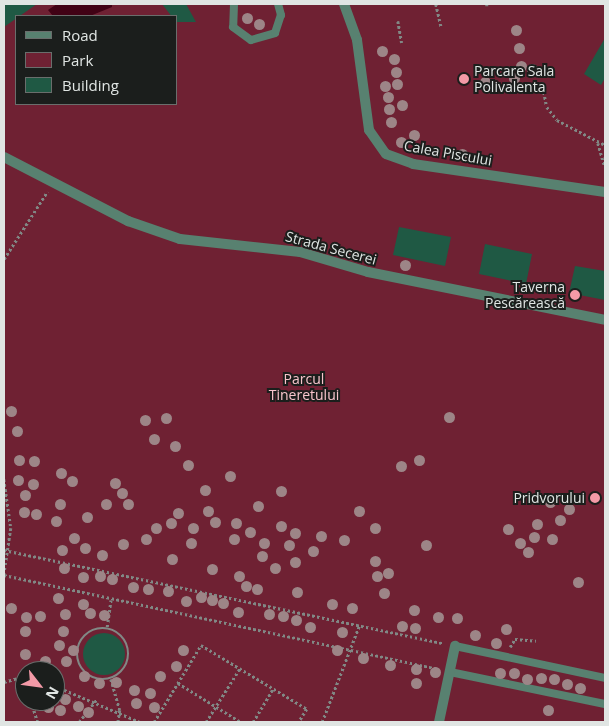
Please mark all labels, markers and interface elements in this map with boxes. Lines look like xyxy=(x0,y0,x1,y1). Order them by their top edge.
legend xyxy=(15,15,178,105)
text: Road xyxy=(62,25,98,45)
text: Park xyxy=(62,50,93,70)
place label: Parcare Sala Polivalenta xyxy=(474,63,554,95)
marker: Parcare Sala Polivalenta xyxy=(458,73,470,85)
text: Building xyxy=(62,75,119,95)
street label: Calea Piscului xyxy=(403,137,493,169)
street label: Strada Secerei xyxy=(284,228,378,268)
place label: Taverna Pescărească xyxy=(485,279,565,312)
marker: Taverna Pescărească xyxy=(569,289,581,301)
park label: Parcul Tineretului xyxy=(269,371,339,404)
place label: Pridvorului xyxy=(513,490,585,506)
marker: Pridvorului xyxy=(589,492,601,504)
north arrow xyxy=(15,661,65,711)
text: N xyxy=(41,684,64,703)

